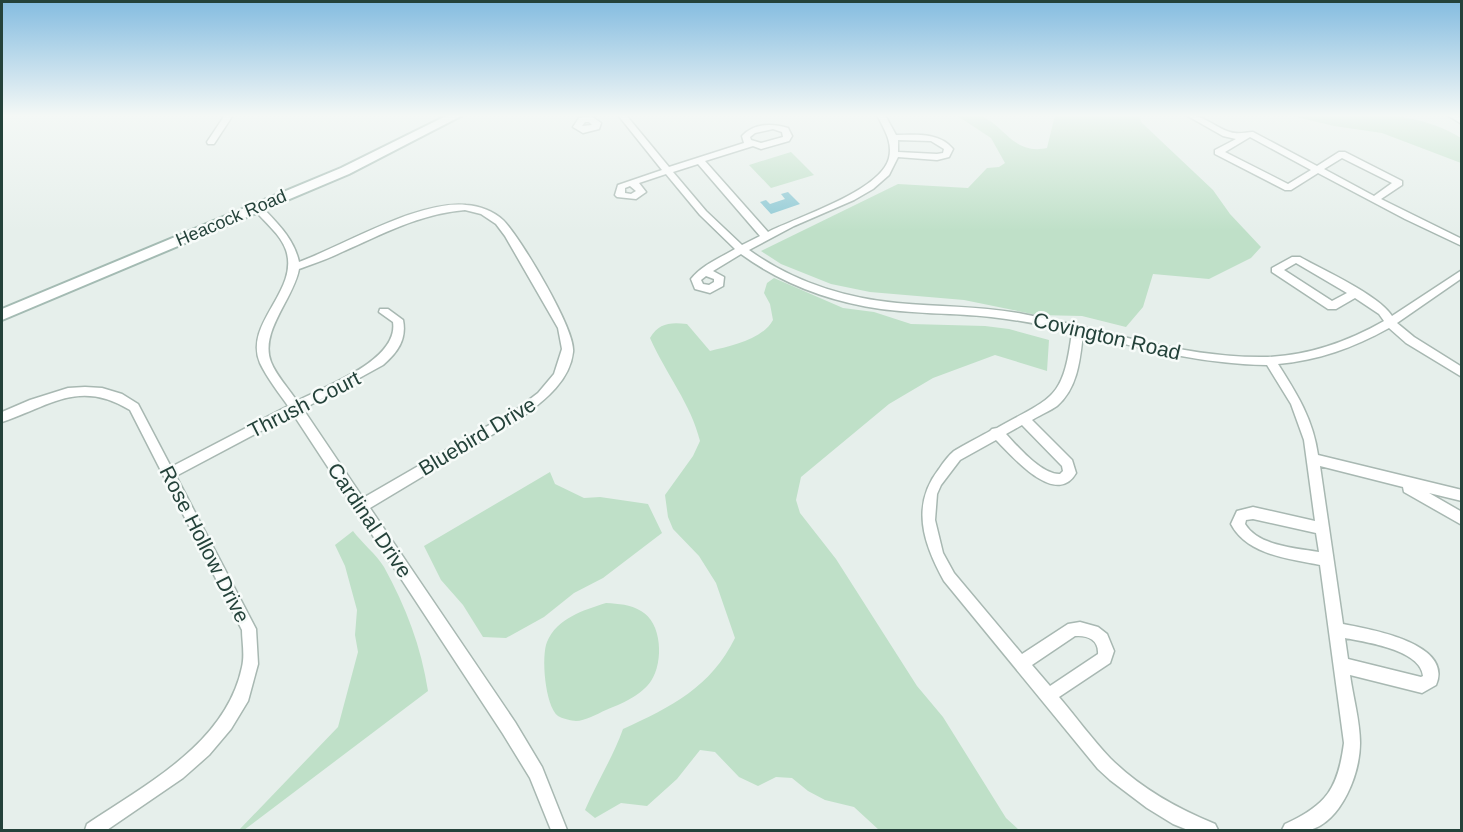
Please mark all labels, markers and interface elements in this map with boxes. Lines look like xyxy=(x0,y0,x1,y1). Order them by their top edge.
street label: Heacock Road xyxy=(173,186,289,250)
street label: Covington Road xyxy=(1031,308,1183,364)
street label: Thrush Court xyxy=(244,366,364,442)
street label: Bluebird Drive xyxy=(415,392,539,480)
street label: Cardinal Drive xyxy=(323,458,417,582)
street label: Rose Hollow Drive xyxy=(156,462,254,626)

